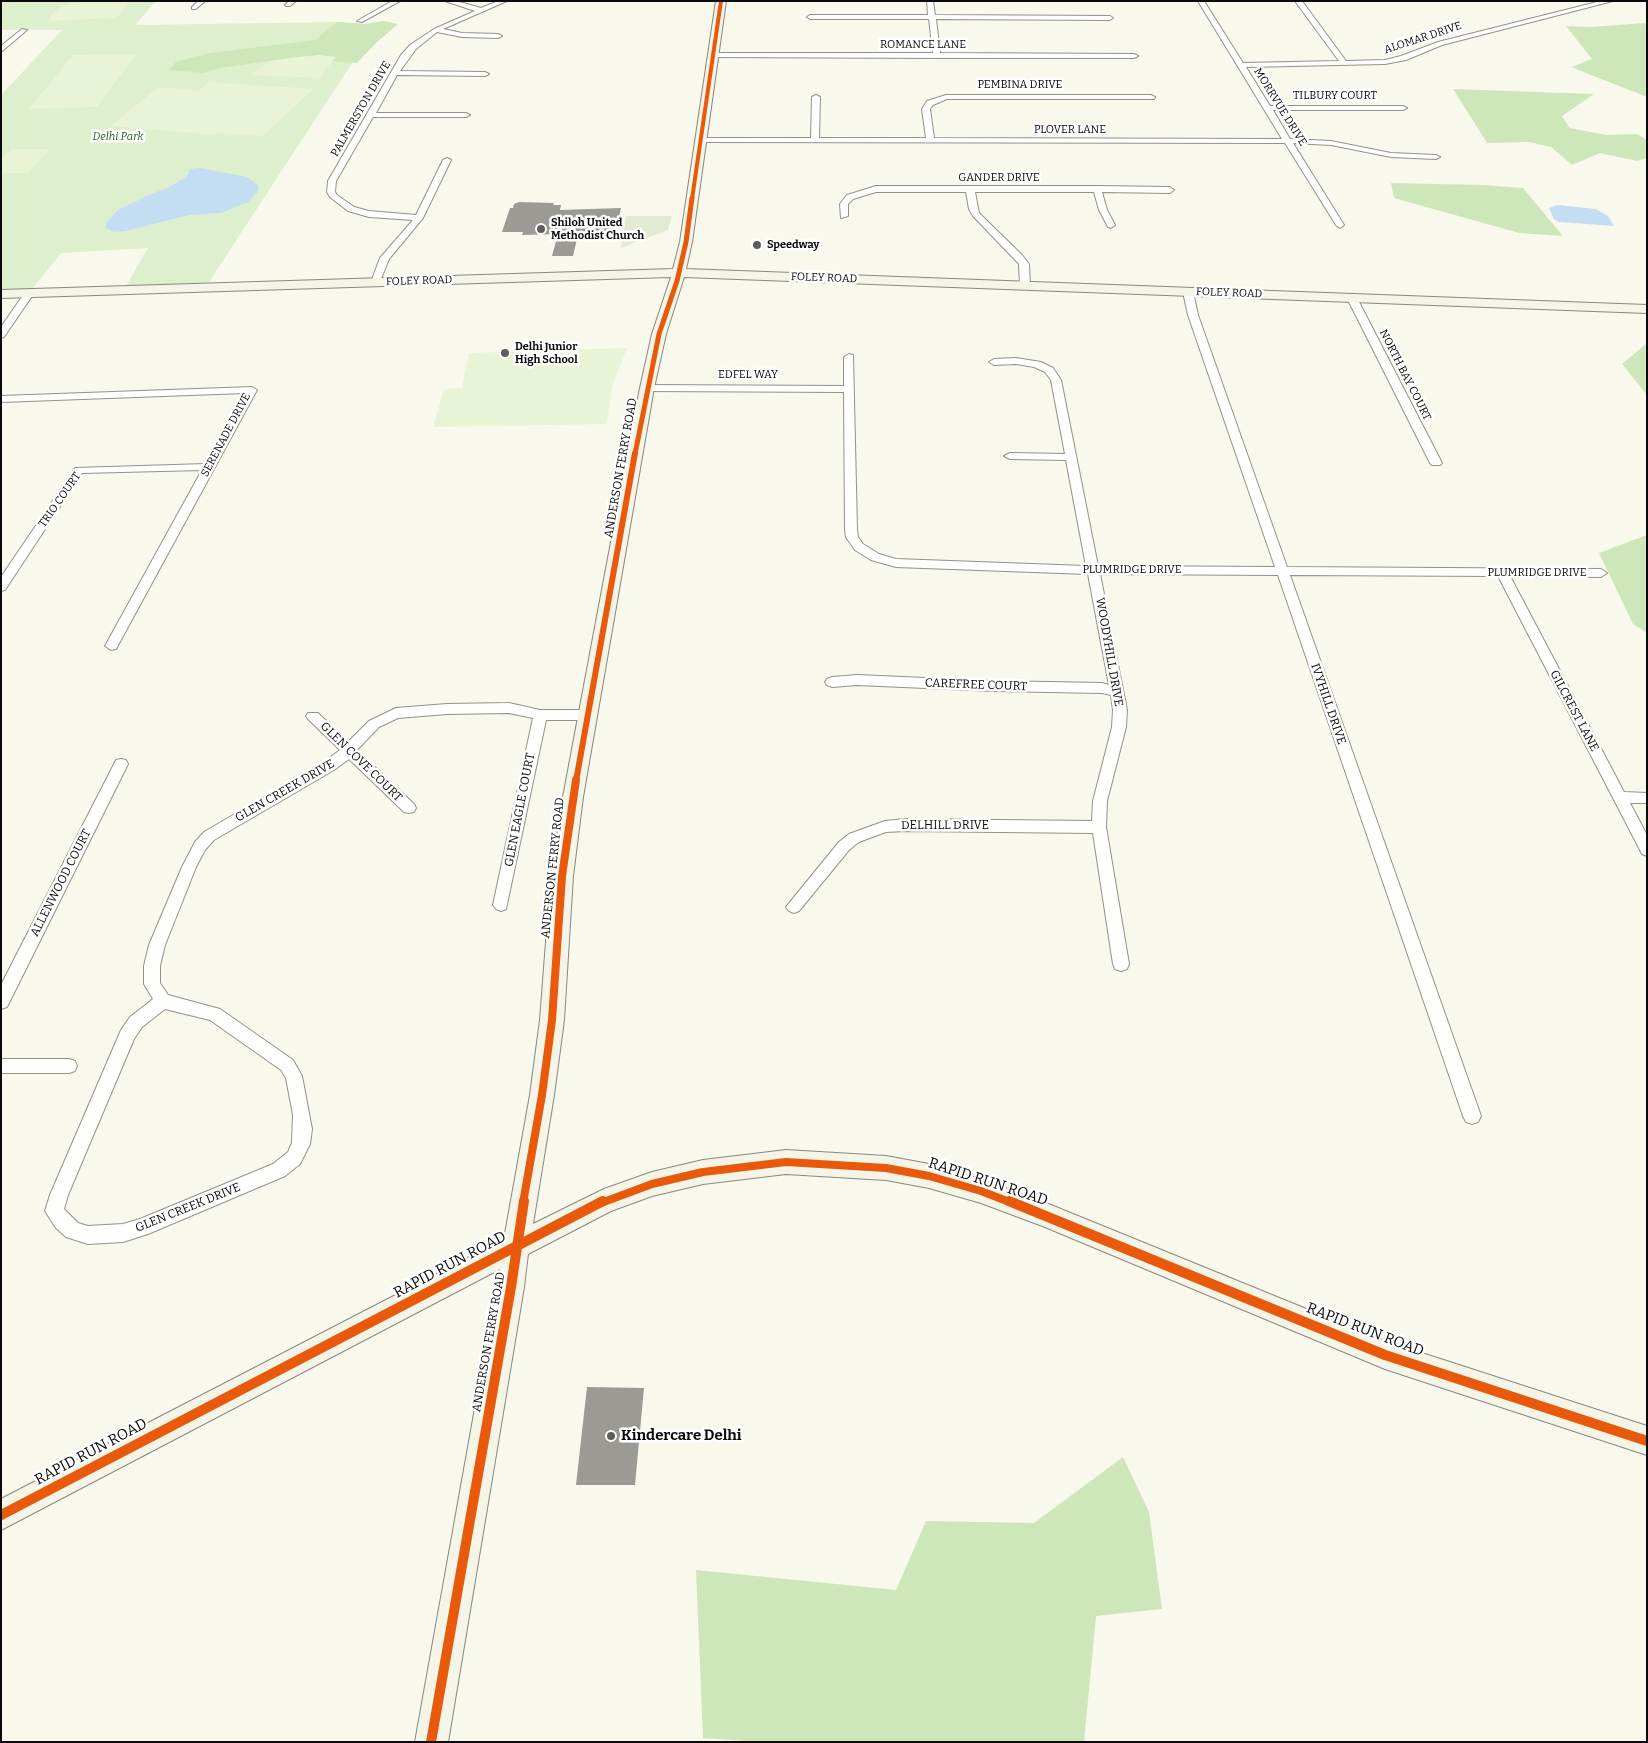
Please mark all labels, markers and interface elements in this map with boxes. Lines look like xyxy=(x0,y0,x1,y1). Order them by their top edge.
street label: ALOMAR DRIVE xyxy=(1383,19,1463,57)
street label: ROMANCE LANE xyxy=(880,38,966,52)
street label: PALMERSTON DRIVE xyxy=(328,59,394,159)
street label: MORRVUE DRIVE xyxy=(1251,66,1309,148)
street label: PEMBINA DRIVE xyxy=(978,78,1062,92)
street label: TILBURY COURT xyxy=(1293,89,1377,103)
street label: PLOVER LANE xyxy=(1034,123,1106,137)
park label: Delhi Park xyxy=(92,130,144,144)
street label: GANDER DRIVE xyxy=(958,171,1040,185)
place label: Shiloh United Methodist Church xyxy=(551,216,644,242)
marker: Shiloh United Methodist Church xyxy=(535,223,547,235)
place label: Speedway xyxy=(767,238,819,252)
marker: Speedway xyxy=(751,239,763,251)
street label: FOLEY ROAD xyxy=(791,270,857,286)
street label: FOLEY ROAD xyxy=(386,273,452,289)
street label: FOLEY ROAD xyxy=(1196,285,1262,301)
street label: NORTH BAY COURT xyxy=(1376,327,1434,423)
place label: Delhi Junior High School xyxy=(515,340,578,366)
marker: Delhi Junior High School xyxy=(499,347,511,359)
street label: EDFEL WAY xyxy=(718,368,778,382)
street label: SERENADE DRIVE xyxy=(198,391,254,479)
street label: ANDERSON FERRY ROAD xyxy=(602,397,640,539)
street label: TRIO COURT xyxy=(36,470,84,530)
street label: PLUMRIDGE DRIVE xyxy=(1083,563,1181,577)
street label: PLUMRIDGE DRIVE xyxy=(1488,566,1586,580)
street label: WOODYHILL DRIVE xyxy=(1092,596,1126,708)
street label: IVYHILL DRIVE xyxy=(1307,661,1349,747)
street label: GILCREST LANE xyxy=(1546,668,1602,754)
street label: CAREFREE COURT xyxy=(925,676,1027,694)
street label: GLEN COVE COURT xyxy=(317,719,405,805)
street label: GLEN EAGLE COURT xyxy=(502,752,538,868)
street label: GLEN CREEK DRIVE xyxy=(233,757,337,825)
street label: ANDERSON FERRY ROAD xyxy=(538,797,568,939)
street label: DELHILL DRIVE xyxy=(901,819,989,833)
street label: ALLENWOOD COURT xyxy=(28,827,94,939)
street label: RAPID RUN ROAD xyxy=(926,1154,1050,1210)
street label: GLEN CREEK DRIVE xyxy=(133,1180,243,1236)
street label: RAPID RUN ROAD xyxy=(391,1228,509,1302)
street label: ANDERSON FERRY ROAD xyxy=(470,1271,508,1413)
street label: RAPID RUN ROAD xyxy=(1304,1299,1426,1361)
street label: RAPID RUN ROAD xyxy=(32,1415,150,1489)
place label: Kindercare Delhi xyxy=(621,1427,742,1445)
marker: Kindercare Delhi xyxy=(605,1430,617,1442)

